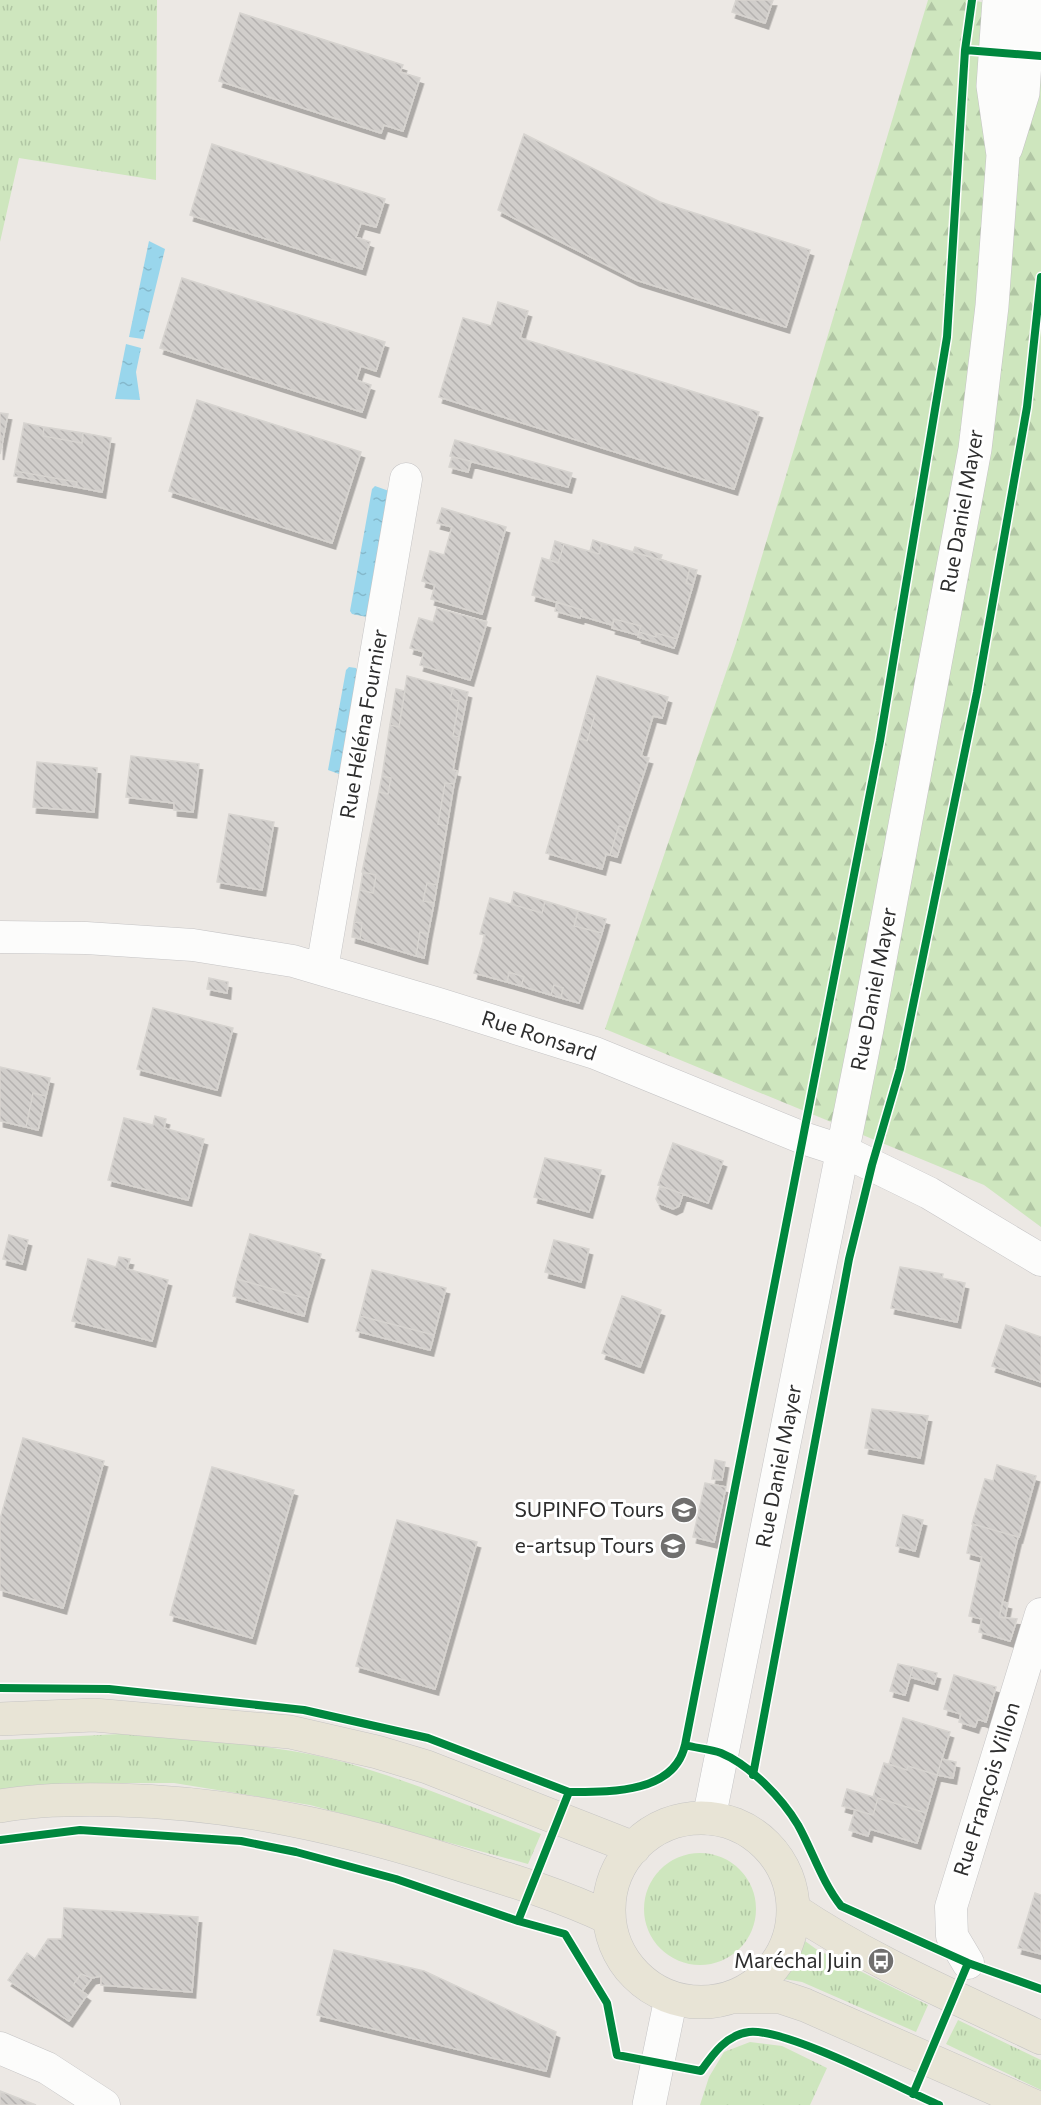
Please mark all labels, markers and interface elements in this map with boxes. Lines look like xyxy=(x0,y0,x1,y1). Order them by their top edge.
street label: Rue Daniel Mayer xyxy=(934,427,987,595)
street label: Rue Héléna Fournier xyxy=(334,627,392,821)
street label: Rue Daniel Mayer xyxy=(844,905,901,1072)
street label: Rue Ronsard xyxy=(479,1004,600,1065)
street label: Rue Daniel Mayer xyxy=(749,1382,806,1549)
school or university icon: SUPINFO Tours xyxy=(669,1495,699,1525)
place label: SUPINFO Tours xyxy=(515,1496,664,1521)
school or university icon: e-artsup Tours xyxy=(658,1531,688,1561)
place label: e-artsup Tours xyxy=(515,1532,654,1557)
street label: Rue François Villon xyxy=(947,1699,1024,1879)
bus stop icon: Maréchal Juin xyxy=(866,1946,896,1976)
place label: Maréchal Juin xyxy=(734,1947,862,1972)

